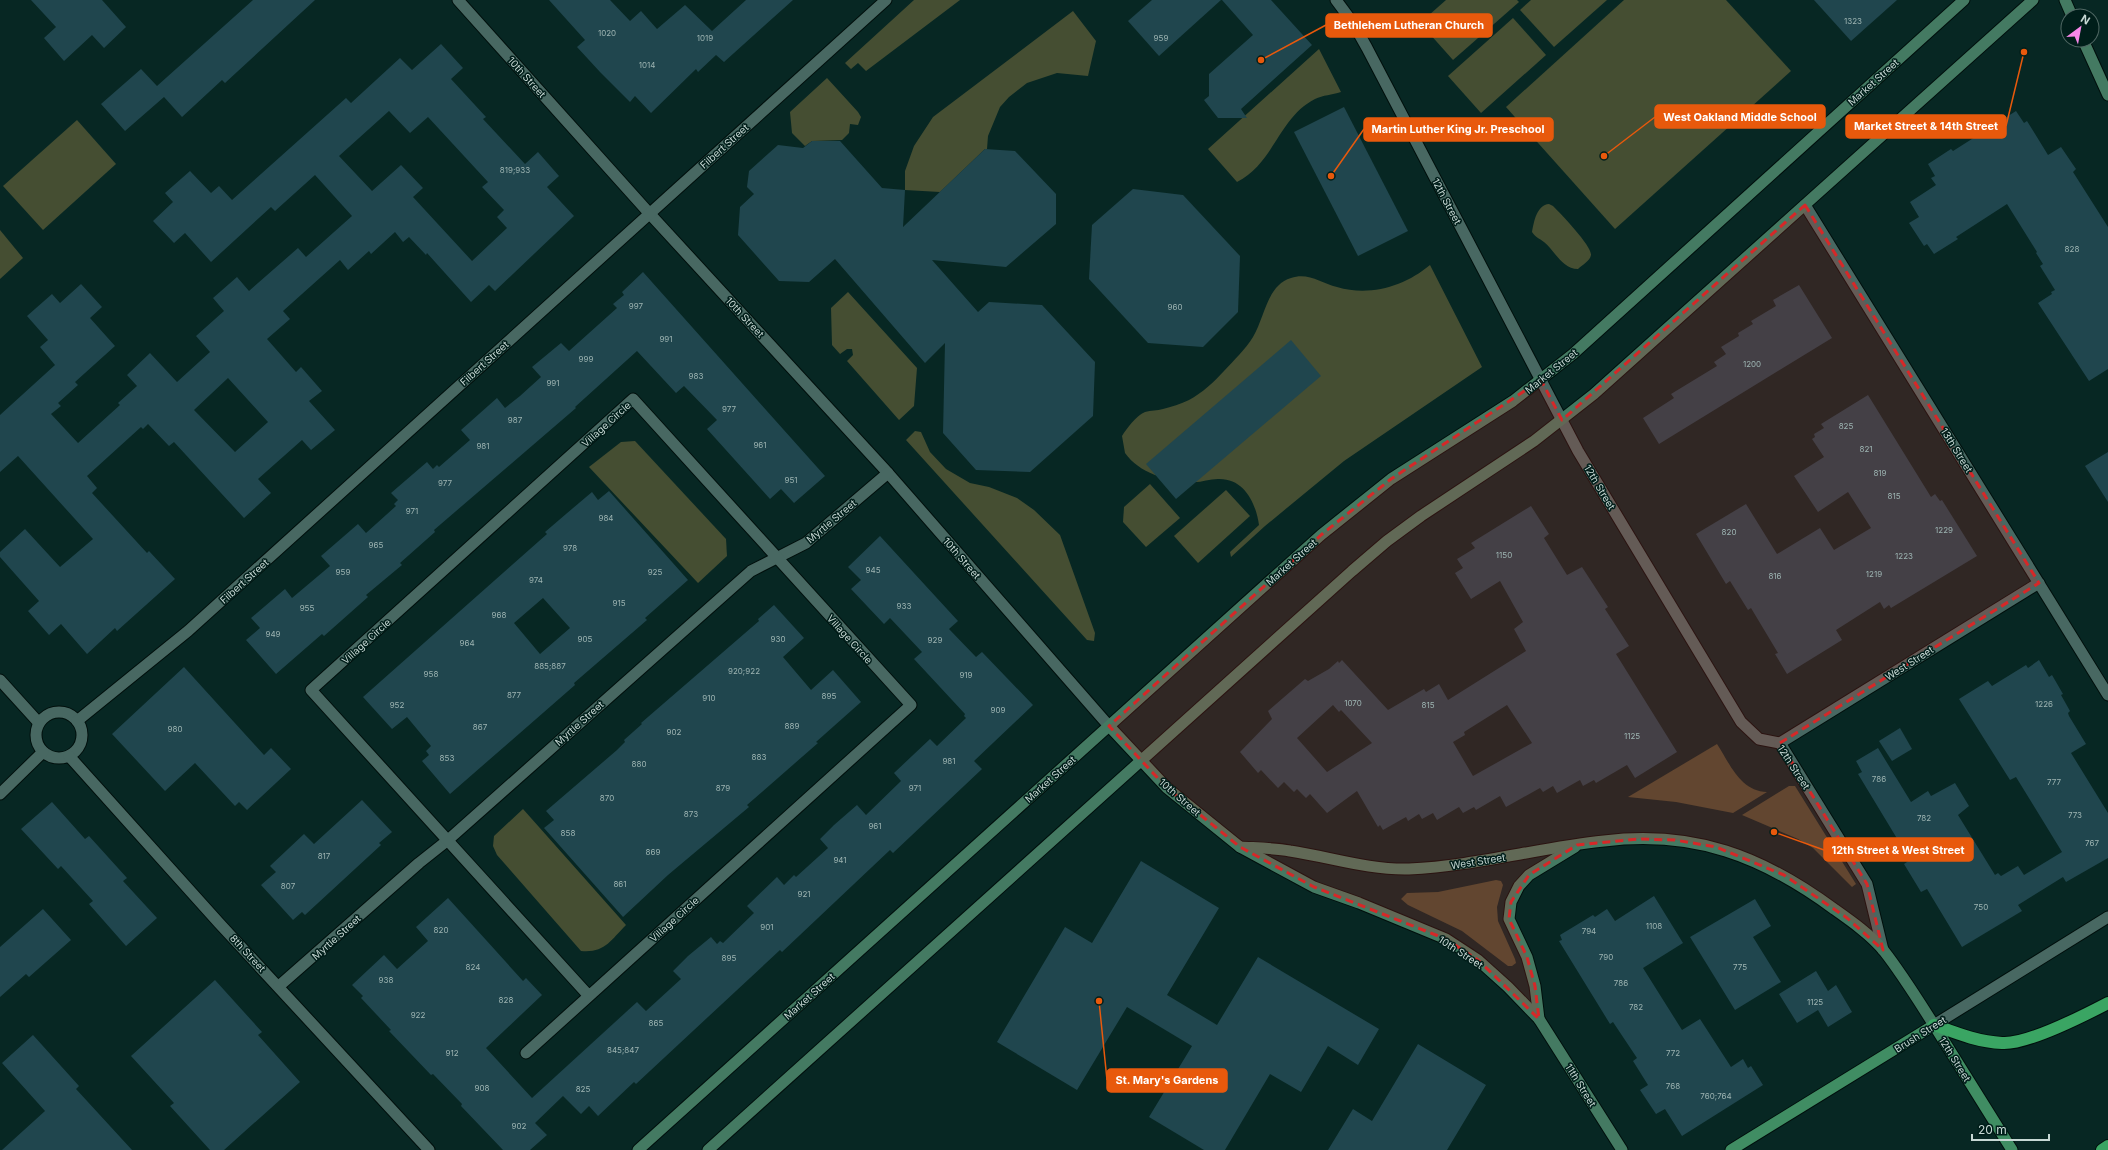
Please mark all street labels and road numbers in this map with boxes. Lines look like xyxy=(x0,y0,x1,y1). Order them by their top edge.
street label: 10th Street xyxy=(506,54,549,100)
street label: Market Street xyxy=(1845,56,1901,108)
street label: Filbert Street xyxy=(697,121,751,171)
street label: 12th Street xyxy=(1430,176,1464,227)
street label: 10th Street xyxy=(723,294,767,340)
street label: Filbert Street xyxy=(457,338,511,388)
street label: Market Street xyxy=(1522,346,1580,396)
street label: Village Circle xyxy=(579,399,633,449)
street label: 13th Street xyxy=(1939,425,1976,475)
street label: 12th Street xyxy=(1582,462,1618,512)
street label: Myrtle Street xyxy=(804,496,859,545)
street label: 10th Street xyxy=(941,535,984,582)
street label: Market Street xyxy=(1263,536,1319,588)
street label: Filbert Street xyxy=(217,556,271,606)
street label: Village Circle xyxy=(825,612,875,666)
street label: Village Circle xyxy=(339,616,393,666)
street label: West Street xyxy=(1883,643,1936,683)
street label: Myrtle Street xyxy=(552,698,606,748)
street label: 12th Street xyxy=(1775,743,1813,792)
street label: Market Street xyxy=(1022,753,1078,805)
street label: 10th Street xyxy=(1157,776,1204,819)
street label: West Street xyxy=(1450,851,1507,871)
street label: Village Circle xyxy=(647,894,701,944)
street label: Myrtle Street xyxy=(309,912,363,962)
street label: 8th Street xyxy=(228,932,269,975)
street label: 10th Street xyxy=(1436,933,1486,971)
street label: Market Street xyxy=(781,970,837,1022)
street label: Brush Street xyxy=(1892,1013,1949,1055)
street label: 12th Street xyxy=(1937,1034,1974,1084)
street label: 11th Street xyxy=(1563,1061,1599,1109)

